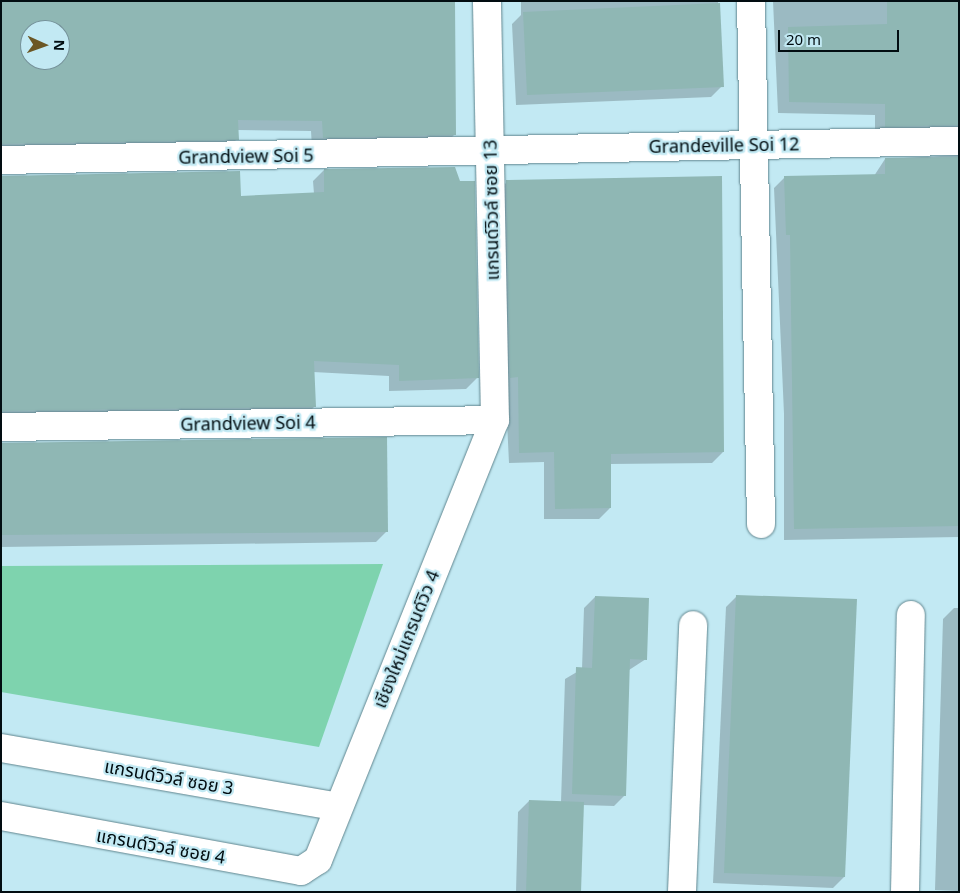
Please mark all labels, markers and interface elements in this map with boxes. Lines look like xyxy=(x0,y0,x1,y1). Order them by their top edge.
north arrow xyxy=(20,20,70,70)
scale bar xyxy=(780,20,901,52)
text: 20 m xyxy=(786,29,821,49)
text: N xyxy=(50,39,69,52)
street label: Grandeville Soi 12 xyxy=(648,133,800,157)
street label: แกรนด์วิวล์ ซอย 13 xyxy=(479,139,503,281)
street label: Grandview Soi 5 xyxy=(178,144,314,168)
street label: Grandview Soi 4 xyxy=(180,411,316,435)
street label: เชียงใหม่แกรนด์วิว 4 xyxy=(368,567,444,711)
street label: แกรนด์วิวล์ ซอย 3 xyxy=(103,755,235,799)
street label: แกรนด์วิวล์ ซอย 4 xyxy=(95,824,227,868)

